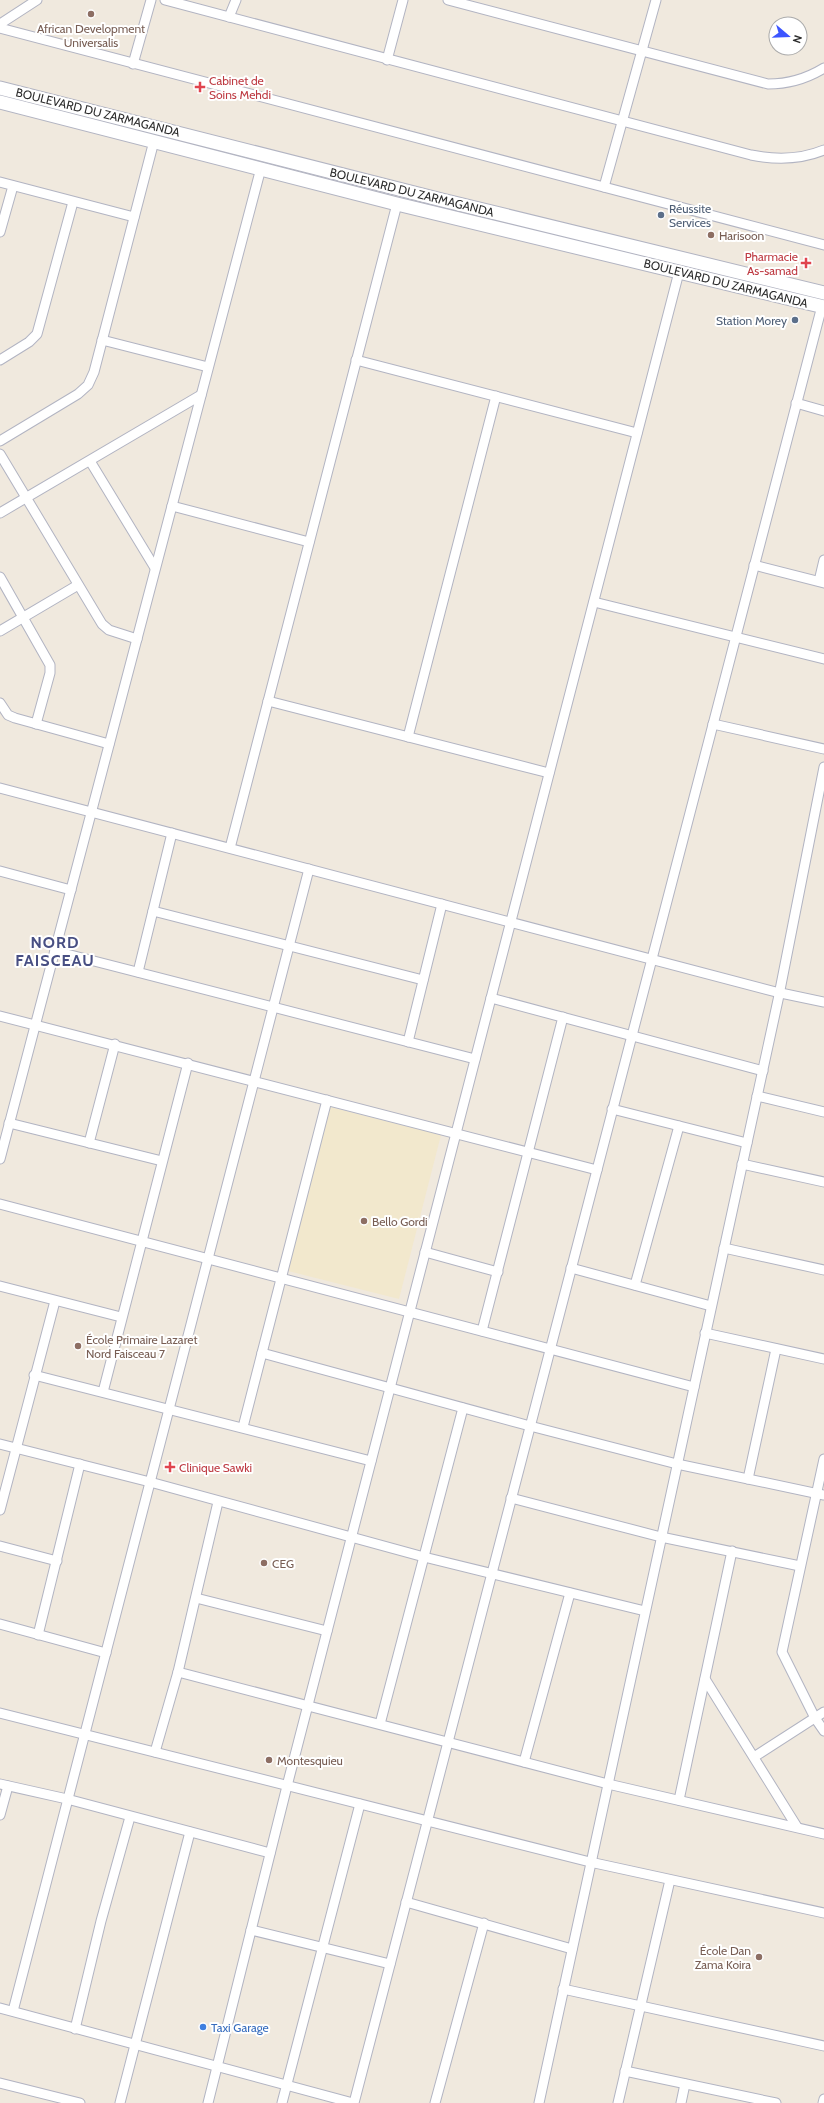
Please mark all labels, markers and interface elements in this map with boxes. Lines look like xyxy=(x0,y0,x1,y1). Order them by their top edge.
marker: African Development Universalis xyxy=(86,9,96,19)
north arrow xyxy=(768,16,808,56)
place label: African Development Universalis xyxy=(37,21,145,50)
text: N xyxy=(790,33,805,45)
place label: Cabinet de Soins Mehdi xyxy=(209,73,271,102)
marker: Cabinet de Soins Mehdi xyxy=(194,81,206,93)
street label: BOULEVARD DU ZARMAGANDA xyxy=(14,84,182,140)
street label: BOULEVARD DU ZARMAGANDA xyxy=(328,164,496,220)
place label: Réussite Services xyxy=(669,201,711,230)
marker: Réussite Services xyxy=(656,210,666,220)
place label: Harisoon xyxy=(719,228,765,243)
marker: Harisoon xyxy=(706,230,716,240)
place label: Pharmacie As-samad xyxy=(745,249,798,278)
street label: BOULEVARD DU ZARMAGANDA xyxy=(642,255,810,311)
marker: Pharmacie As-samad xyxy=(801,258,811,268)
place label: Station Morey xyxy=(716,313,787,328)
marker: Station Morey xyxy=(790,315,800,325)
district label: NORD FAISCEAU xyxy=(15,933,95,970)
place label: Bello Gordi xyxy=(372,1214,428,1229)
marker: Bello Gordi xyxy=(359,1216,369,1226)
place label: École Primaire Lazaret Nord Faisceau 7 xyxy=(86,1332,197,1361)
marker: École Primaire Lazaret Nord Faisceau 7 xyxy=(73,1341,83,1351)
place label: Clinique Sawki xyxy=(179,1460,252,1475)
marker: Clinique Sawki xyxy=(164,1461,176,1473)
place label: CEG xyxy=(272,1556,294,1571)
marker: CEG xyxy=(259,1558,269,1568)
place label: Montesquieu xyxy=(277,1753,343,1768)
marker: Montesquieu xyxy=(264,1755,274,1765)
place label: École Dan Zama Koira xyxy=(695,1943,751,1972)
marker: École Dan Zama Koira xyxy=(754,1952,764,1962)
place label: Taxi Garage xyxy=(211,2020,269,2035)
marker: Taxi Garage xyxy=(198,2022,208,2032)

